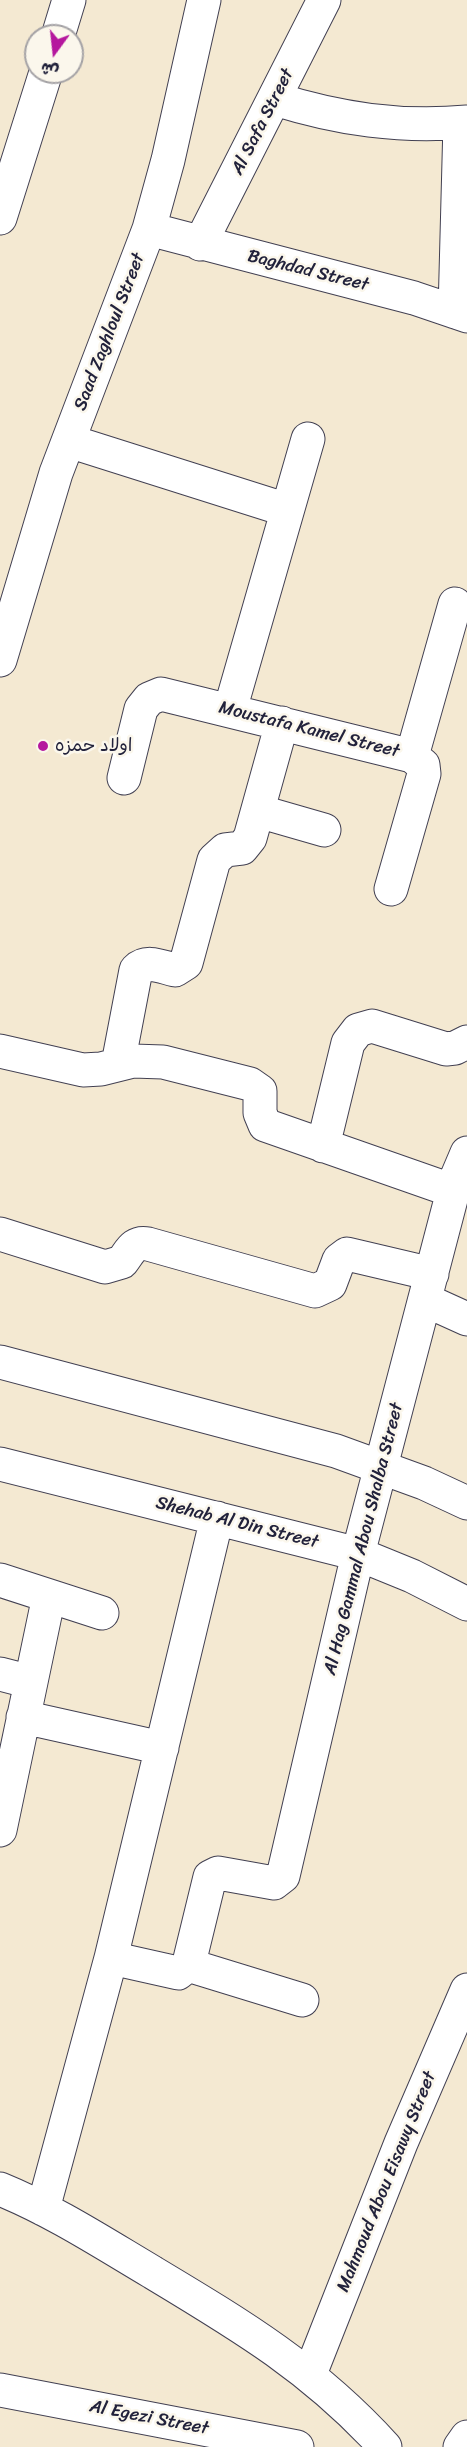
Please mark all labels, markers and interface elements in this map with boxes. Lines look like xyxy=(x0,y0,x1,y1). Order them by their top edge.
north arrow xyxy=(24,24,84,84)
text: ش xyxy=(37,54,62,86)
street label: Al Safa Street xyxy=(227,65,299,179)
street label: Baghdad Street xyxy=(245,246,371,296)
street label: Saad Zaghloul Street xyxy=(70,250,150,414)
street label: Moustafa Kamel Street xyxy=(216,697,402,763)
place label: اولاد حمزه xyxy=(55,735,132,757)
marker: اولاد حمزه xyxy=(36,739,50,753)
street label: Al Hag Gammal Abou Shalba Street xyxy=(320,1401,408,1677)
street label: Shehab Al Din Street xyxy=(153,1492,321,1554)
street label: Mahmoud Abou Eisawy Street xyxy=(333,2069,441,2295)
street label: Al Egezi Street xyxy=(88,2396,210,2440)

